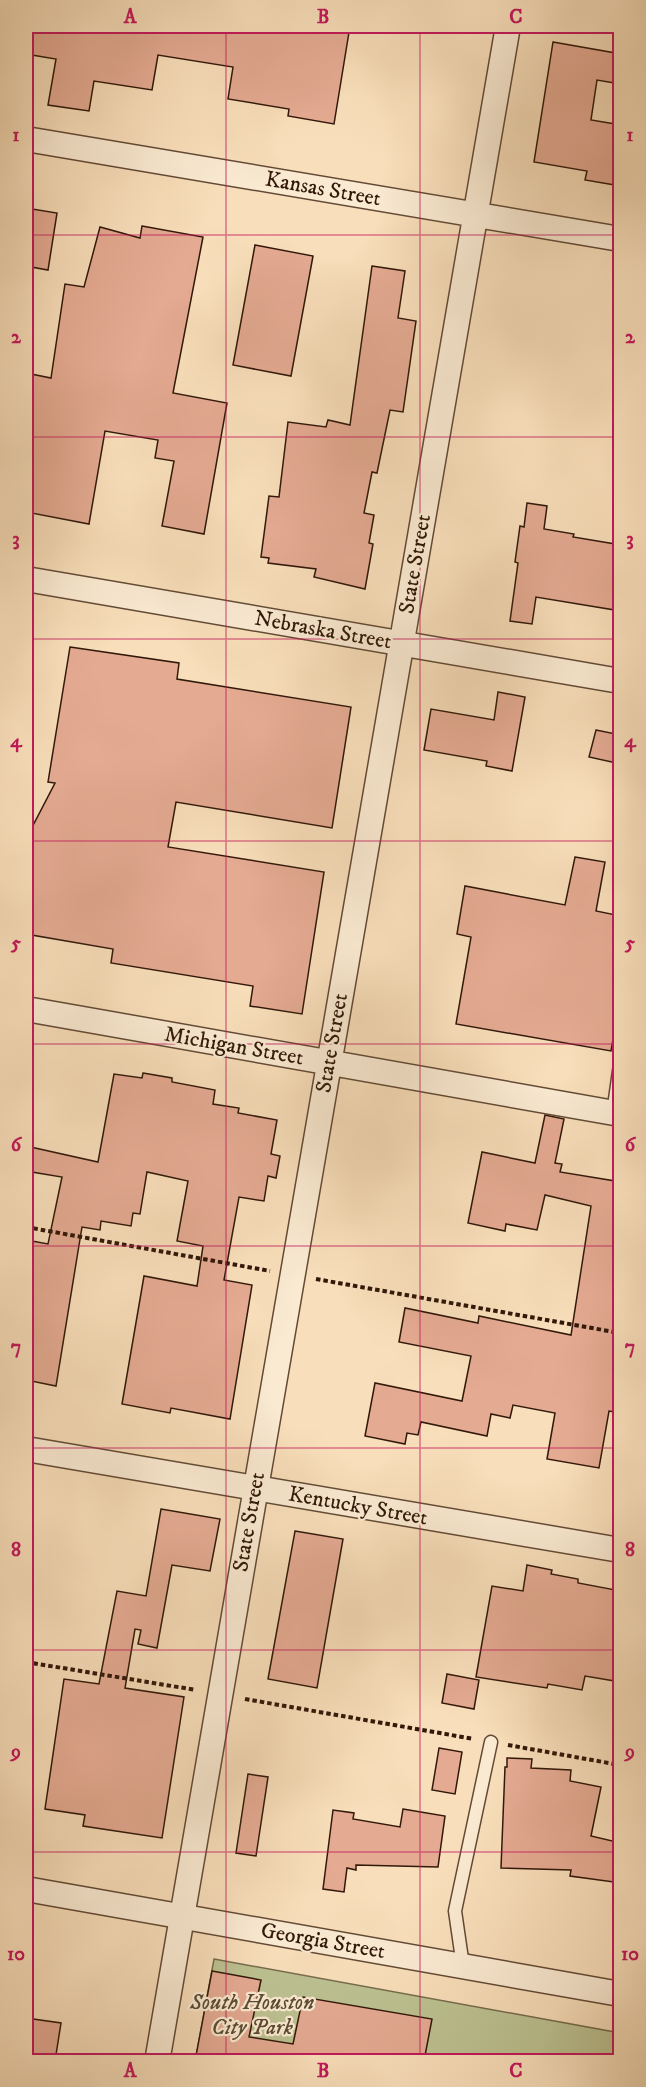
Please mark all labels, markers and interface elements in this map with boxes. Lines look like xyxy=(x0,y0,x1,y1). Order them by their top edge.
text: A xyxy=(123,5,138,30)
text: B xyxy=(317,5,329,30)
text: C xyxy=(509,5,523,30)
text: 1 xyxy=(12,123,20,148)
text: 1 xyxy=(626,123,634,148)
street label: Kansas Street xyxy=(263,166,383,212)
text: 2 xyxy=(11,325,22,350)
text: 2 xyxy=(625,325,636,350)
street label: State Street xyxy=(393,512,437,616)
text: 3 xyxy=(12,527,20,552)
text: 3 xyxy=(626,527,634,552)
street label: Nebraska Street xyxy=(252,605,394,655)
text: 4 xyxy=(10,729,23,754)
text: 4 xyxy=(624,729,637,754)
text: 5 xyxy=(10,931,21,956)
text: 5 xyxy=(624,931,635,956)
street label: State Street xyxy=(310,991,354,1095)
street label: Michigan Street xyxy=(162,1020,306,1072)
text: 6 xyxy=(11,1133,23,1158)
text: 6 xyxy=(625,1133,637,1158)
text: 7 xyxy=(11,1335,21,1360)
text: 7 xyxy=(625,1335,635,1360)
street label: State Street xyxy=(227,1470,271,1574)
street label: Kentucky Street xyxy=(286,1480,430,1532)
text: 8 xyxy=(11,1538,21,1563)
text: 8 xyxy=(625,1538,635,1563)
text: 9 xyxy=(9,1740,21,1765)
text: 9 xyxy=(623,1740,635,1765)
street label: Georgia Street xyxy=(259,1917,387,1965)
text: 10 xyxy=(7,1942,25,1967)
text: 10 xyxy=(621,1942,639,1967)
park label: South Houston City Park xyxy=(189,1989,314,2041)
text: A xyxy=(123,2059,138,2084)
text: B xyxy=(317,2059,329,2084)
text: C xyxy=(509,2059,523,2084)

